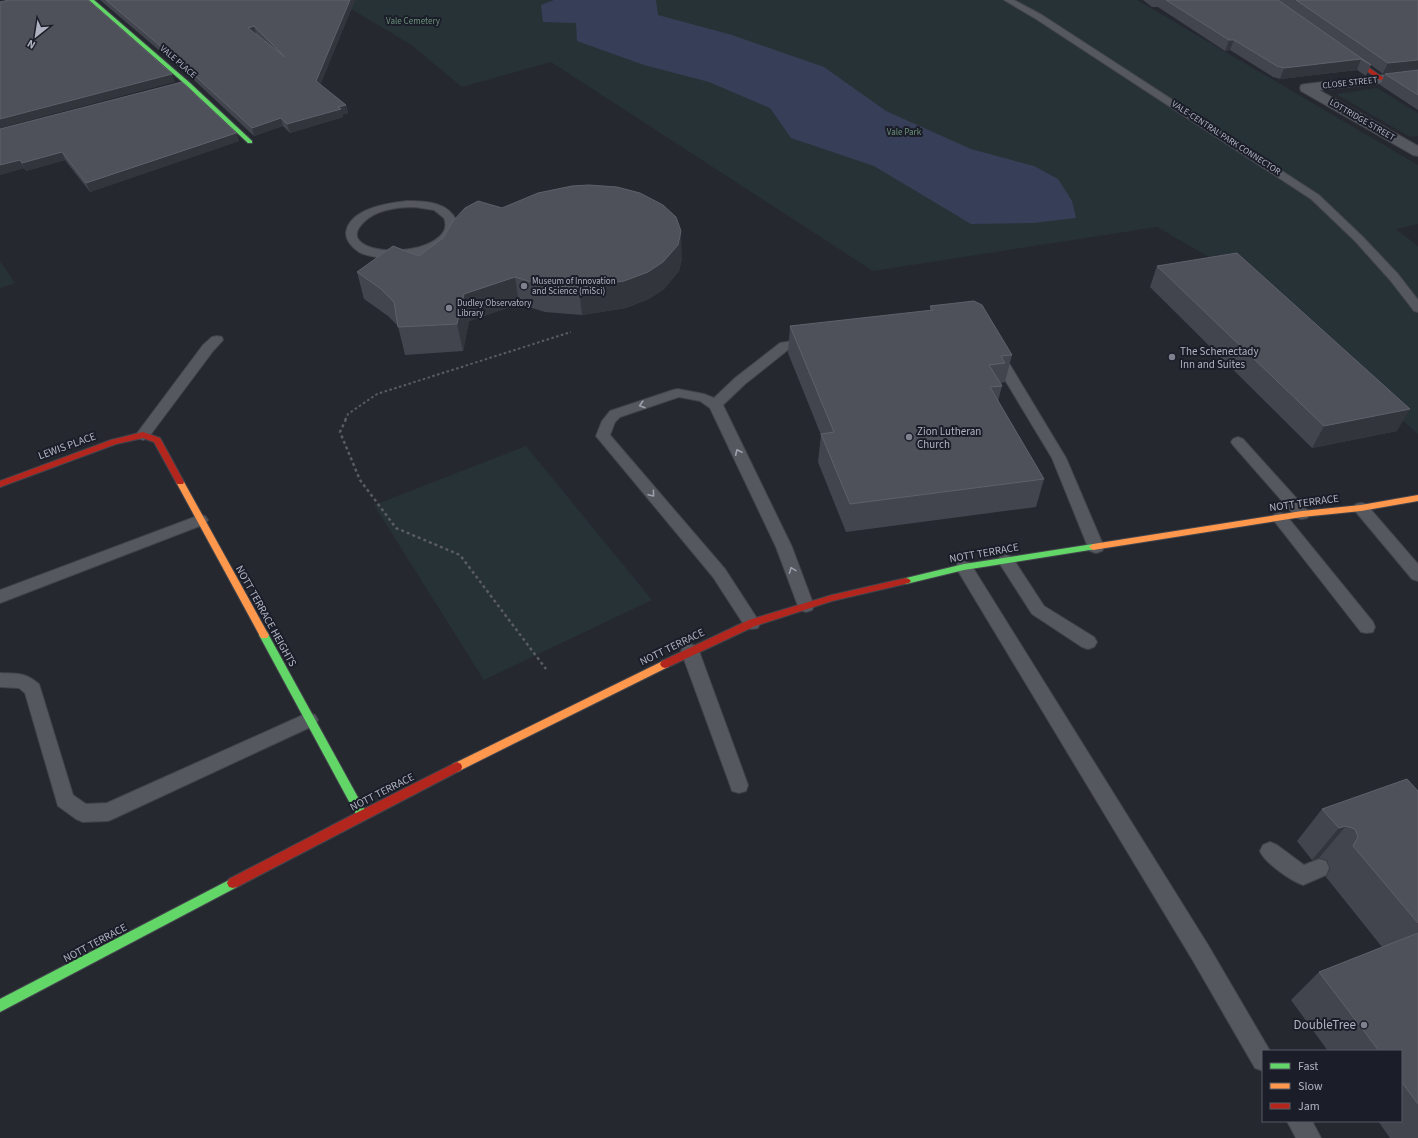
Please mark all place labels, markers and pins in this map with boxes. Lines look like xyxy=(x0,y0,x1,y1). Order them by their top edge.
place label: Museum of Innovation and Science (miSci) xyxy=(532,275,616,298)
marker: Museum of Innovation and Science (miSci) xyxy=(519,281,529,291)
place label: Dudley Observatory Library xyxy=(457,297,532,320)
marker: Dudley Observatory Library xyxy=(444,303,454,313)
place label: The Schenectady Inn and Suites xyxy=(1180,344,1259,372)
marker: The Schenectady Inn and Suites xyxy=(1167,352,1177,362)
place label: Zion Lutheran Church xyxy=(917,424,981,452)
marker: Zion Lutheran Church xyxy=(904,432,914,442)
place label: DoubleTree xyxy=(1294,1016,1356,1034)
marker: DoubleTree xyxy=(1359,1020,1369,1030)

